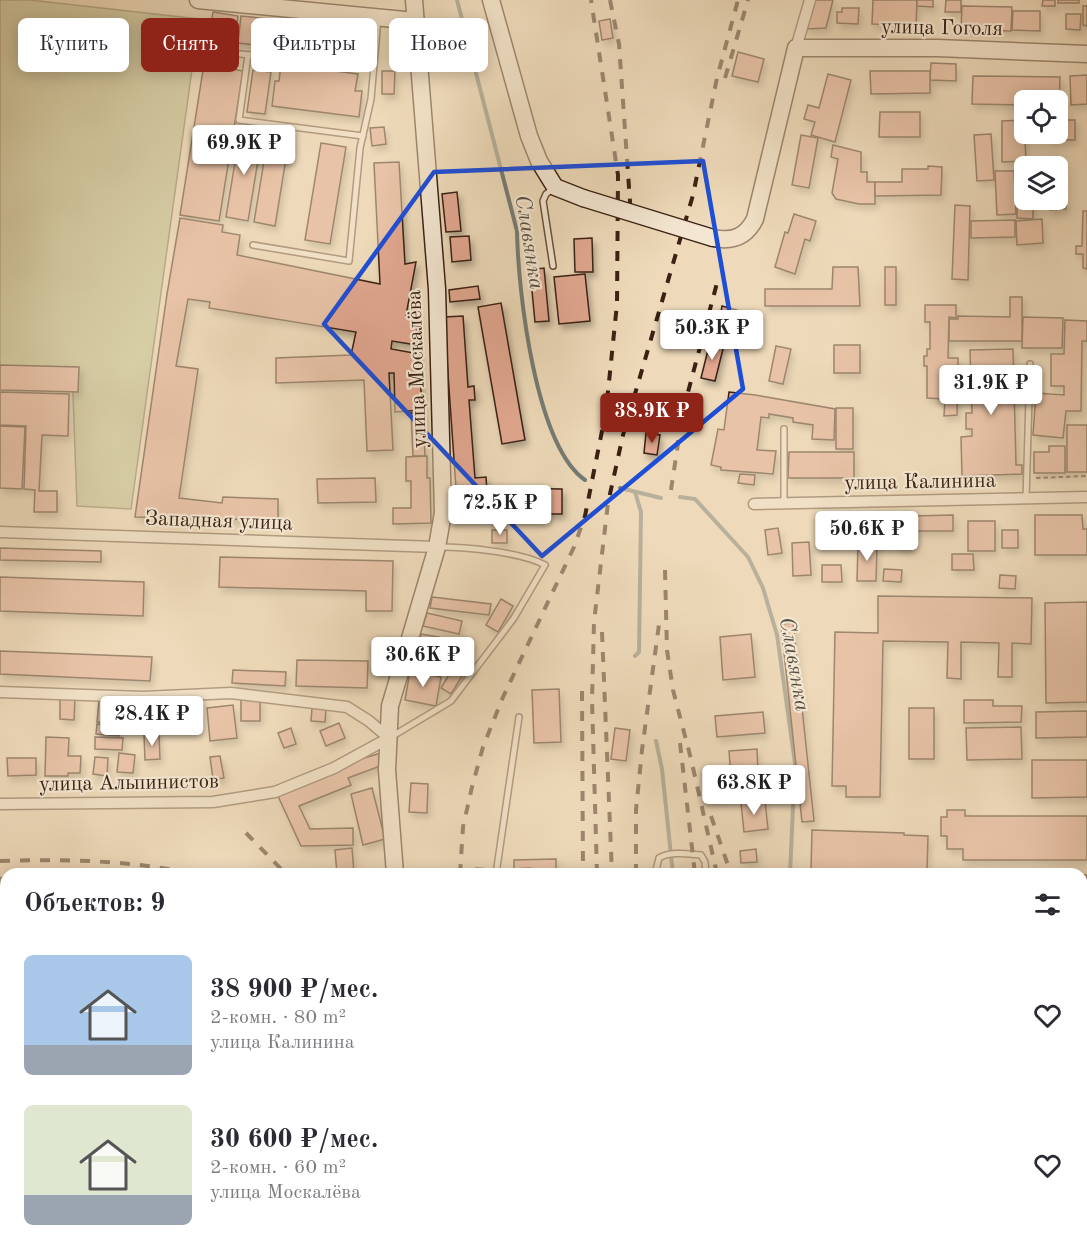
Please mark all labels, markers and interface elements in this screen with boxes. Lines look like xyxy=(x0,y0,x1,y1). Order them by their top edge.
street label: улица Гоголя xyxy=(881,17,1003,40)
chip: Купить xyxy=(18,18,129,72)
chip: Снять xyxy=(141,18,239,72)
chip: Фильтры xyxy=(251,18,377,72)
chip: Новое xyxy=(389,18,488,72)
map controls xyxy=(1014,90,1068,210)
button: locate xyxy=(1014,90,1068,144)
pin: 69.9K ₽ xyxy=(189,125,299,176)
text: 69.9K ₽ xyxy=(206,134,282,154)
button: layers xyxy=(1014,156,1068,210)
water label: Славянка xyxy=(511,193,547,291)
street label: улица Москалёва xyxy=(404,289,431,448)
pin: 50.3K ₽ xyxy=(657,310,767,361)
text: 50.3K ₽ xyxy=(674,319,750,339)
pin: 31.9K ₽ xyxy=(936,365,1046,416)
text: 31.9K ₽ xyxy=(953,374,1029,394)
pin: 38.9K ₽ xyxy=(597,393,707,444)
text: 38.9K ₽ xyxy=(614,402,690,422)
street label: улица Калинина xyxy=(844,471,996,494)
pin: 72.5K ₽ xyxy=(445,485,555,536)
text: 72.5K ₽ xyxy=(462,494,538,514)
street label: Западная улица xyxy=(145,508,293,535)
pin: 50.6K ₽ xyxy=(812,511,922,562)
text: 50.6K ₽ xyxy=(829,520,905,540)
water label: Славянка xyxy=(775,615,813,714)
pin: 30.6K ₽ xyxy=(368,637,478,688)
text: 30.6K ₽ xyxy=(385,646,461,666)
pin: 28.4K ₽ xyxy=(97,696,207,747)
text: 28.4K ₽ xyxy=(114,705,190,725)
pin: 63.8K ₽ xyxy=(699,765,809,816)
street label: улица Альпинистов xyxy=(39,771,219,796)
text: 63.8K ₽ xyxy=(716,774,792,794)
icon: filters xyxy=(1031,888,1064,921)
text: Объектов: 9 xyxy=(24,891,165,917)
text: 38 900 ₽/мес. xyxy=(210,977,378,1003)
icon: home xyxy=(72,979,144,1051)
icon: heart xyxy=(1031,999,1064,1032)
text: 2-комн. · 80 m² xyxy=(210,1008,346,1028)
text: улица Калинина xyxy=(210,1033,355,1053)
text: 30 600 ₽/мес. xyxy=(210,1127,378,1153)
icon: home xyxy=(72,1129,144,1201)
icon: heart xyxy=(1031,1149,1064,1182)
text: 2-комн. · 60 m² xyxy=(210,1158,346,1178)
text: улица Москалёва xyxy=(210,1183,361,1203)

